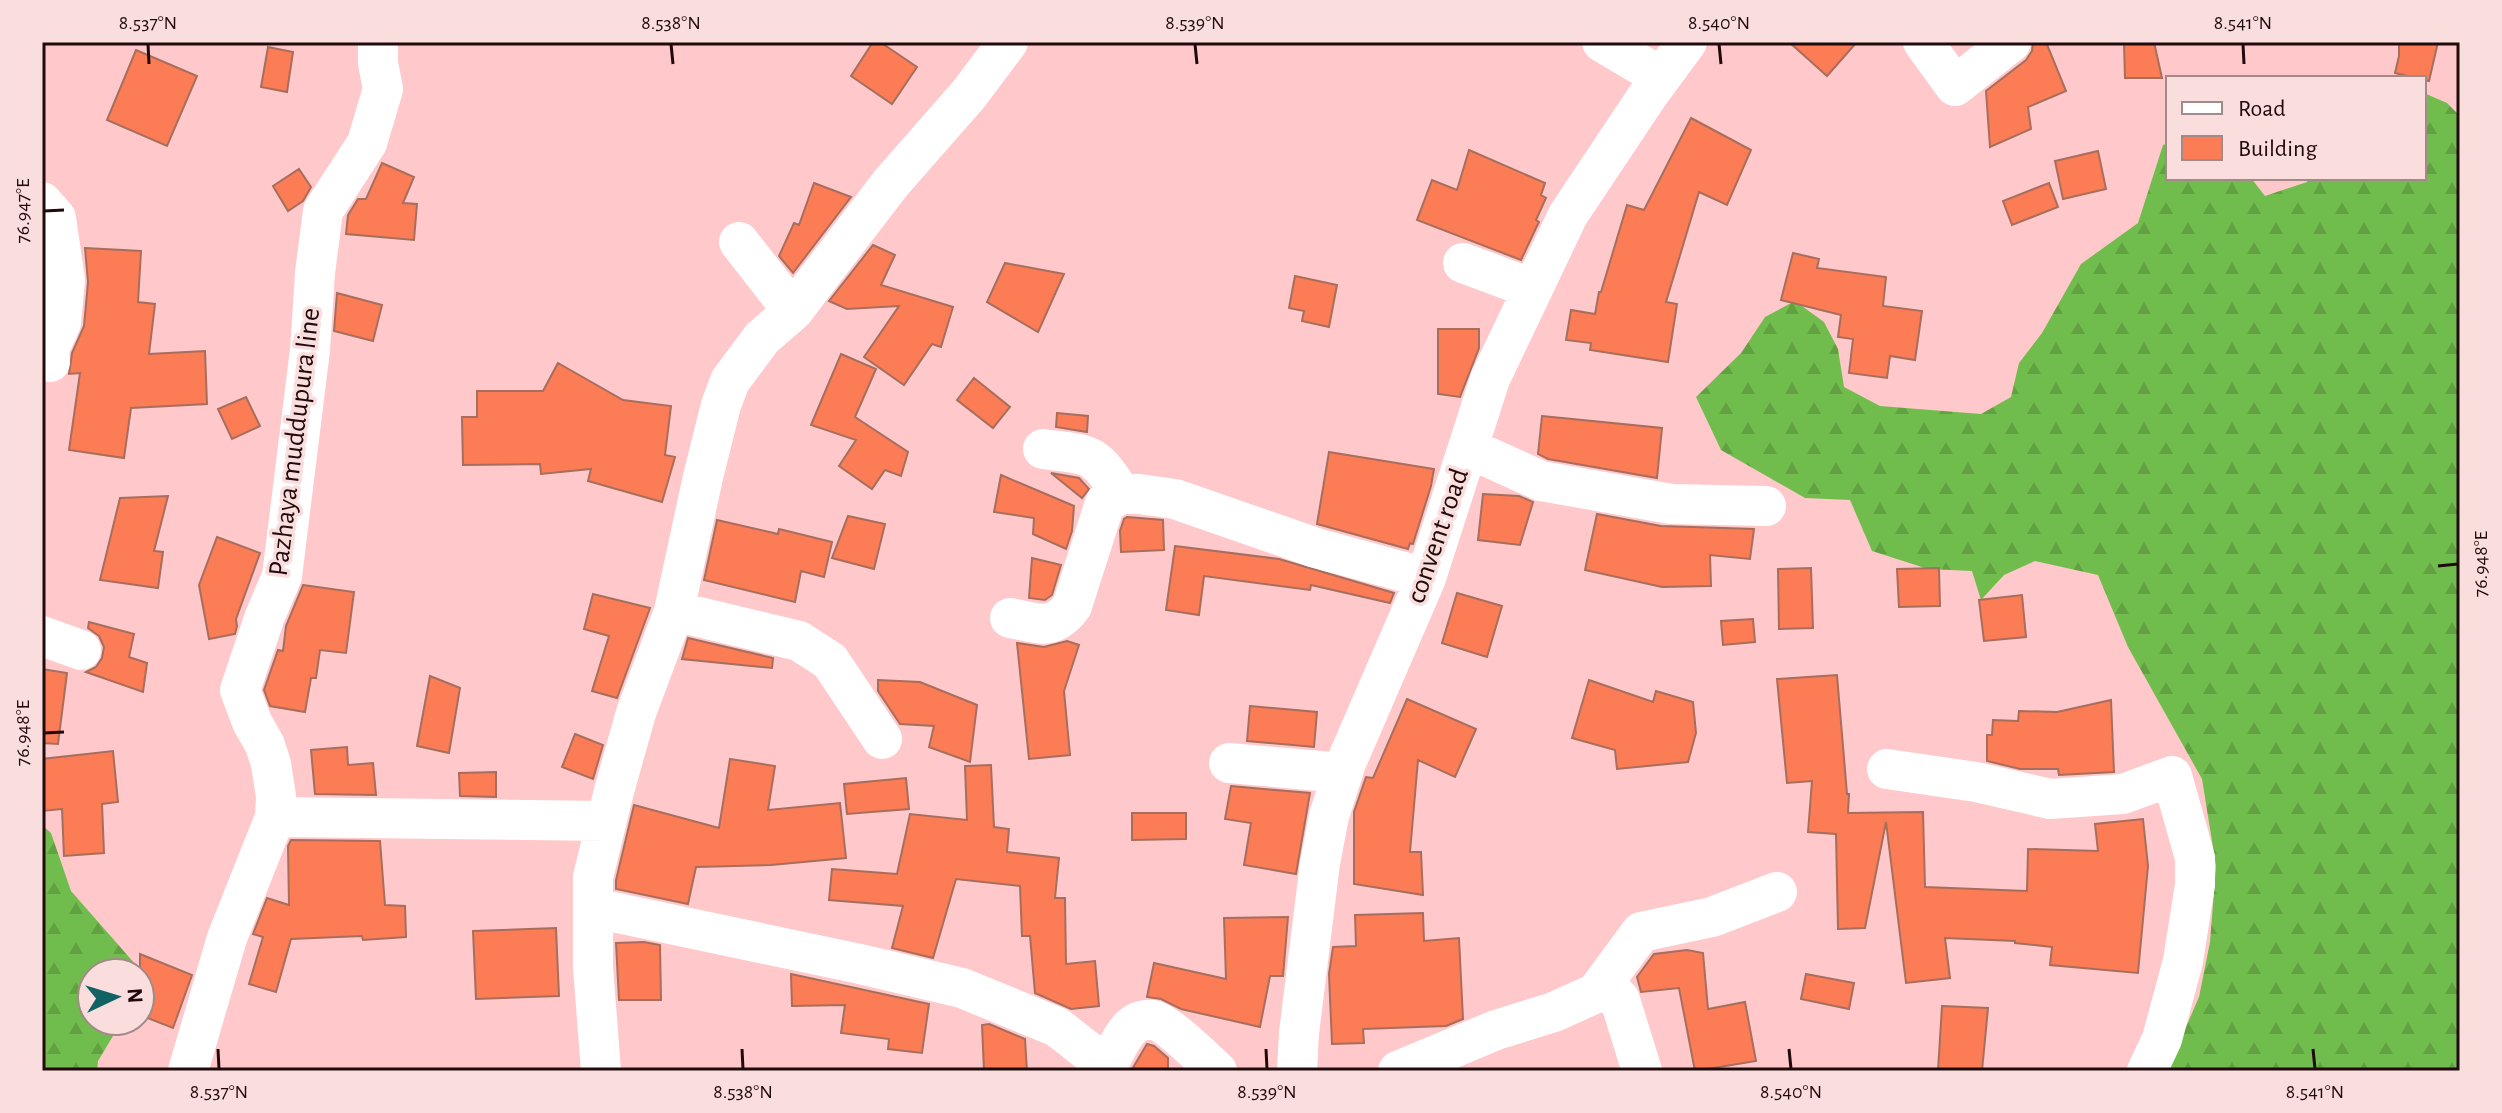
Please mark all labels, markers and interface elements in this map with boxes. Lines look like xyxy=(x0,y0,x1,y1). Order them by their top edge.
text: 8.537°N xyxy=(119,13,177,33)
text: 8.538°N xyxy=(641,13,701,33)
text: 8.539°N xyxy=(1165,13,1225,33)
text: 8.540°N xyxy=(1688,13,1750,33)
text: 8.541°N xyxy=(2214,13,2272,33)
legend xyxy=(2166,76,2426,180)
text: Road xyxy=(2238,97,2286,121)
text: Building xyxy=(2238,137,2317,161)
text: 76.947°E xyxy=(13,178,33,244)
street label: Pazhaya muddupura line xyxy=(265,306,325,578)
street label: convent road xyxy=(1402,465,1474,607)
text: 76.948°E xyxy=(2471,530,2491,597)
text: 76.948°E xyxy=(13,699,33,766)
north arrow xyxy=(76,957,156,1037)
text: N xyxy=(123,987,146,1004)
text: 8.537°N xyxy=(190,1082,248,1102)
text: 8.538°N xyxy=(713,1082,773,1102)
text: 8.539°N xyxy=(1237,1082,1297,1102)
text: 8.540°N xyxy=(1760,1082,1822,1102)
text: 8.541°N xyxy=(2286,1082,2344,1102)

